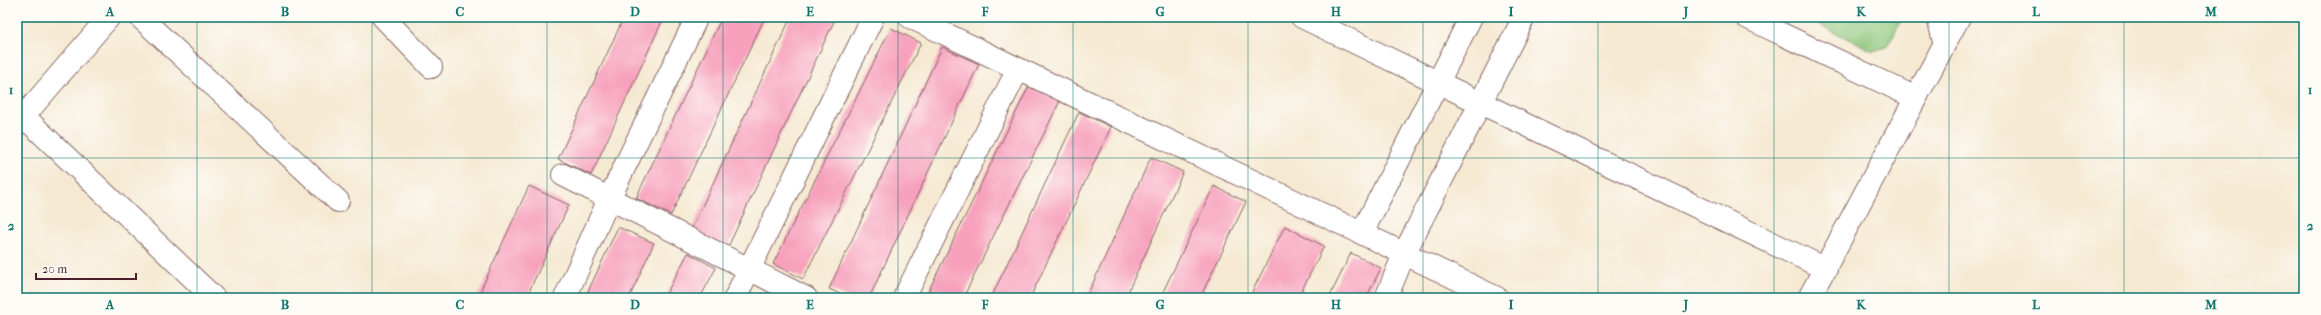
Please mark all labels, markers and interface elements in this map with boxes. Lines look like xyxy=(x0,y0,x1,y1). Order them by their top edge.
text: A xyxy=(105,4,115,19)
text: B xyxy=(281,4,290,19)
text: C xyxy=(456,4,465,19)
text: D xyxy=(630,4,640,19)
text: E xyxy=(806,4,814,19)
text: F xyxy=(981,4,989,19)
text: G xyxy=(1155,4,1165,19)
text: H xyxy=(1331,4,1342,19)
text: I xyxy=(1508,4,1514,19)
text: J xyxy=(1682,4,1689,20)
text: K xyxy=(1856,4,1867,19)
text: L xyxy=(2032,4,2041,19)
text: M xyxy=(2204,4,2217,19)
text: 1 xyxy=(9,82,14,97)
text: 1 xyxy=(2308,82,2313,97)
text: 2 xyxy=(8,218,15,233)
text: 2 xyxy=(2307,218,2314,233)
scale bar xyxy=(36,255,136,281)
text: 20 m xyxy=(42,262,67,276)
text: A xyxy=(105,297,115,312)
text: B xyxy=(281,297,290,312)
text: C xyxy=(456,297,465,312)
text: D xyxy=(630,297,640,312)
text: E xyxy=(806,297,814,312)
text: F xyxy=(981,297,989,312)
text: G xyxy=(1155,297,1165,312)
text: H xyxy=(1331,297,1342,312)
text: I xyxy=(1508,297,1514,312)
text: J xyxy=(1682,297,1689,313)
text: K xyxy=(1856,297,1867,312)
text: L xyxy=(2032,297,2041,312)
text: M xyxy=(2204,297,2217,312)

